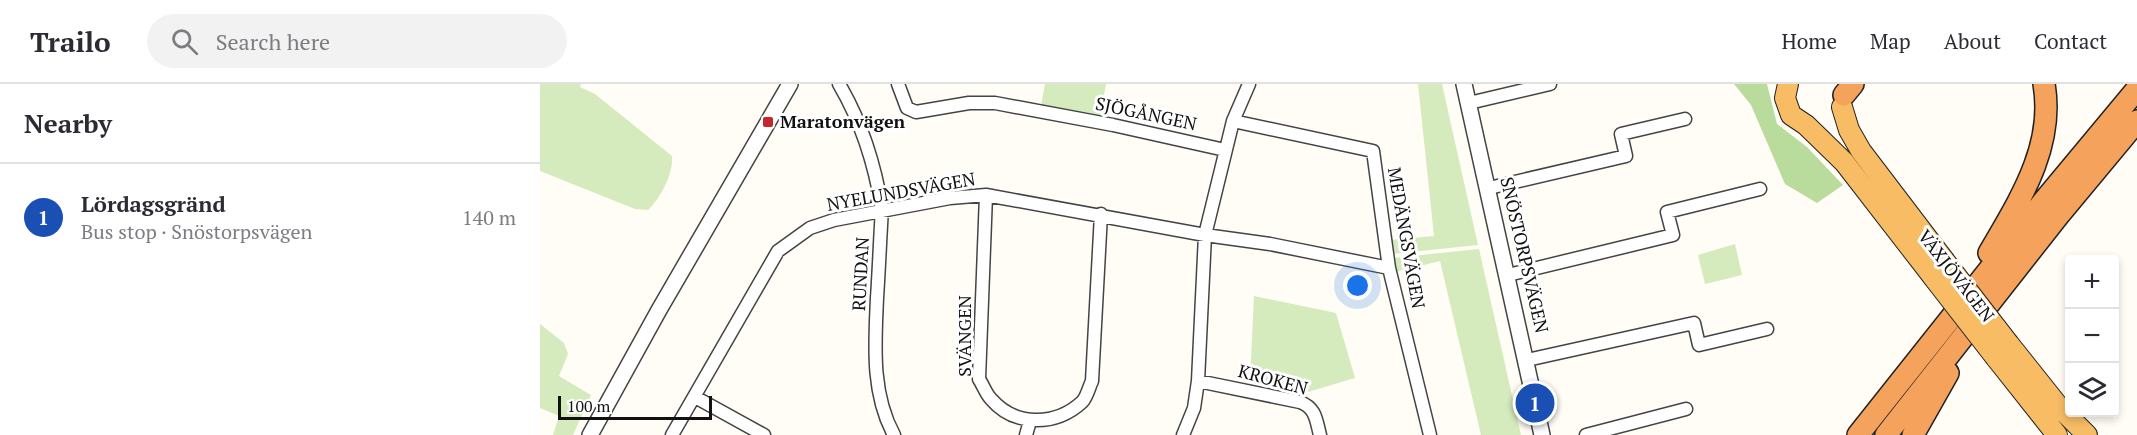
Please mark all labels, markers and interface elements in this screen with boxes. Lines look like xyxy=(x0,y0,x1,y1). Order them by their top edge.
search box xyxy=(147,14,567,68)
text: Trailo xyxy=(30,23,111,60)
icon: search xyxy=(168,25,201,58)
text: Search here xyxy=(216,27,330,56)
text: Home xyxy=(1781,27,1837,55)
text: Map xyxy=(1870,27,1911,55)
text: About xyxy=(1944,27,2001,55)
text: Contact xyxy=(2034,27,2107,55)
street label: SJÖGÅNGEN xyxy=(1093,91,1199,135)
text: Nearby xyxy=(24,106,112,140)
place label: Maratonvägen xyxy=(780,109,906,133)
marker: Maratonvägen xyxy=(761,115,775,129)
street label: MEDÄNGSVÄGEN xyxy=(1383,165,1431,310)
street label: NYELUNDSVÄGEN xyxy=(825,166,977,216)
street label: SNÖSTORPSVÄGEN xyxy=(1495,174,1555,335)
text: Lördagsgränd xyxy=(81,189,226,218)
text: 1 xyxy=(38,204,49,231)
text: 140 m xyxy=(462,204,516,231)
text: Bus stop · Snöstorpsvägen xyxy=(81,218,312,245)
street label: VÄXJÖVÄGEN xyxy=(1913,224,2000,326)
street label: RUNDAN xyxy=(846,236,874,312)
map controls xyxy=(2065,255,2119,417)
button: + xyxy=(2065,255,2119,309)
your location xyxy=(1343,271,1372,300)
street label: SVÄNGEN xyxy=(952,295,976,377)
button: − xyxy=(2065,309,2119,363)
street label: KROKEN xyxy=(1236,358,1311,400)
button: layers xyxy=(2065,363,2119,417)
pin: 1 xyxy=(1516,380,1554,426)
scale bar xyxy=(558,393,712,420)
text: 100 m xyxy=(567,395,610,417)

